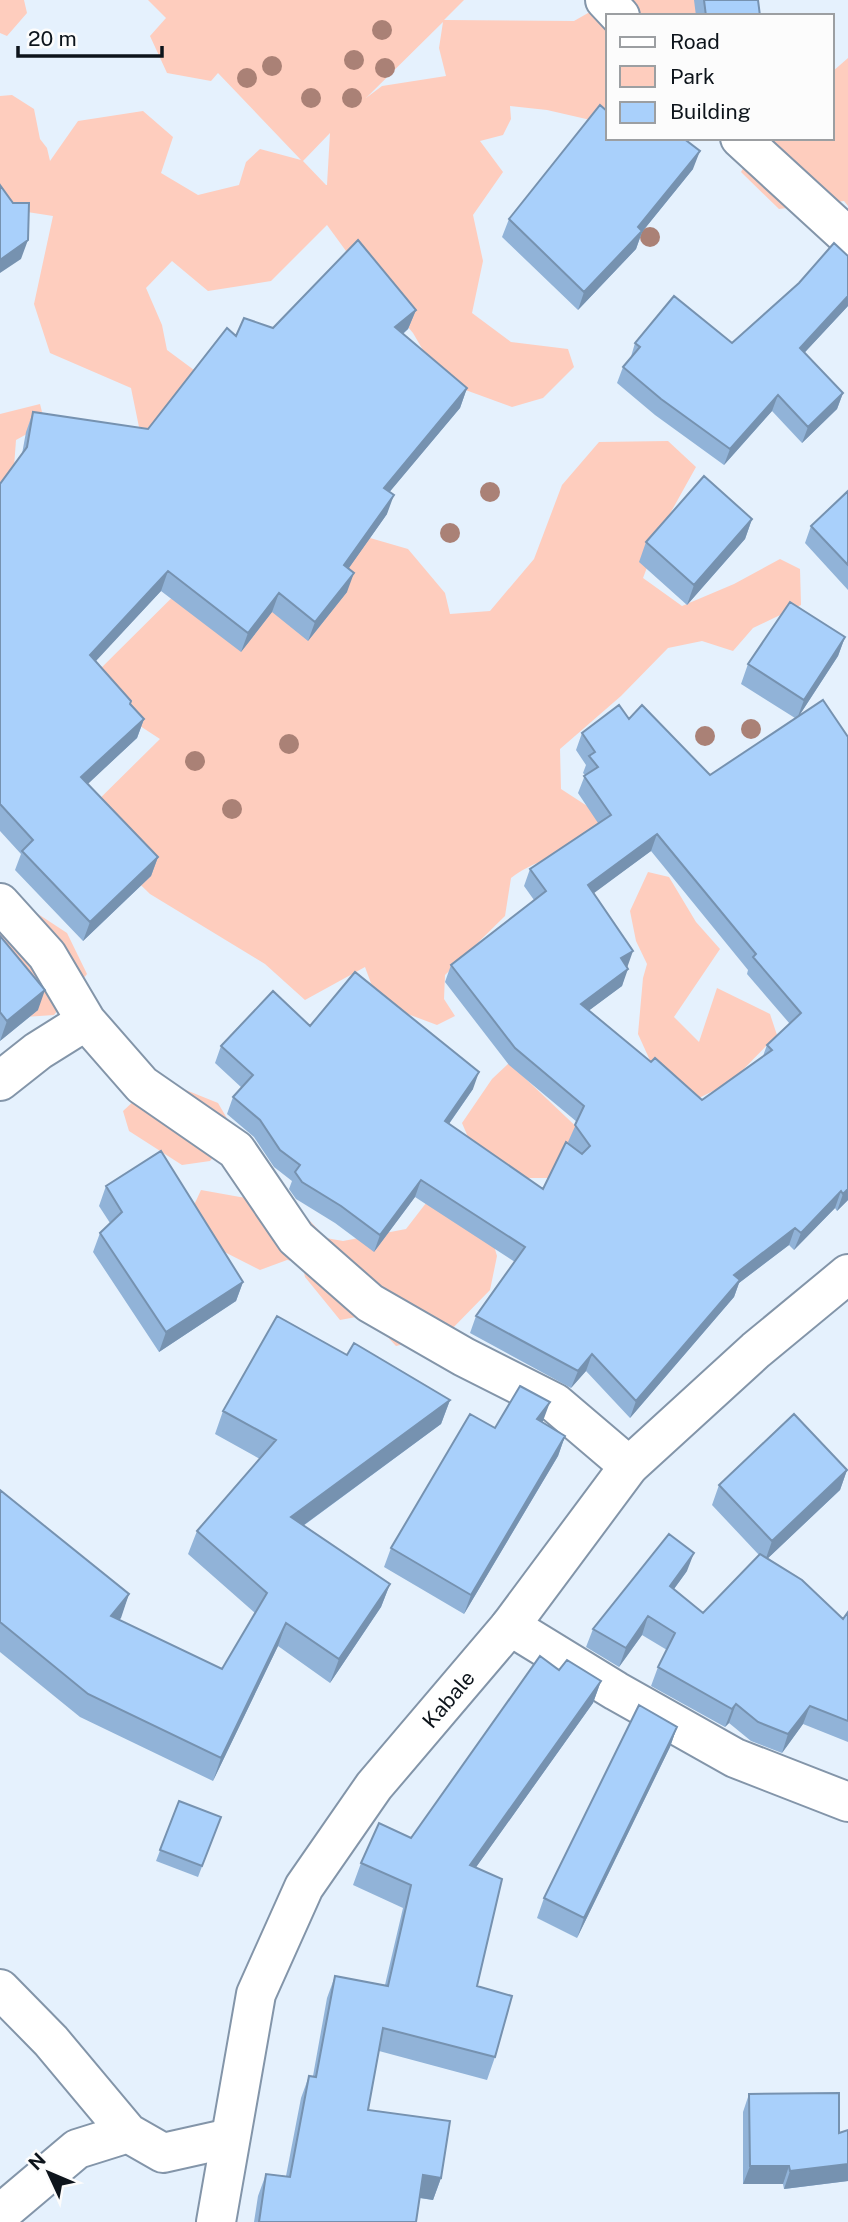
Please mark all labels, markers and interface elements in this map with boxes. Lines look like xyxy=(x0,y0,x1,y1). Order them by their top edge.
scale bar xyxy=(18,14,161,58)
legend xyxy=(606,14,834,140)
text: 20 m xyxy=(28,26,77,51)
text: Road xyxy=(670,29,720,54)
text: Park xyxy=(670,64,715,89)
text: Building xyxy=(670,99,751,124)
street label: Kabale xyxy=(417,1665,479,1733)
north arrow xyxy=(14,2138,84,2208)
text: N xyxy=(24,2148,50,2174)

